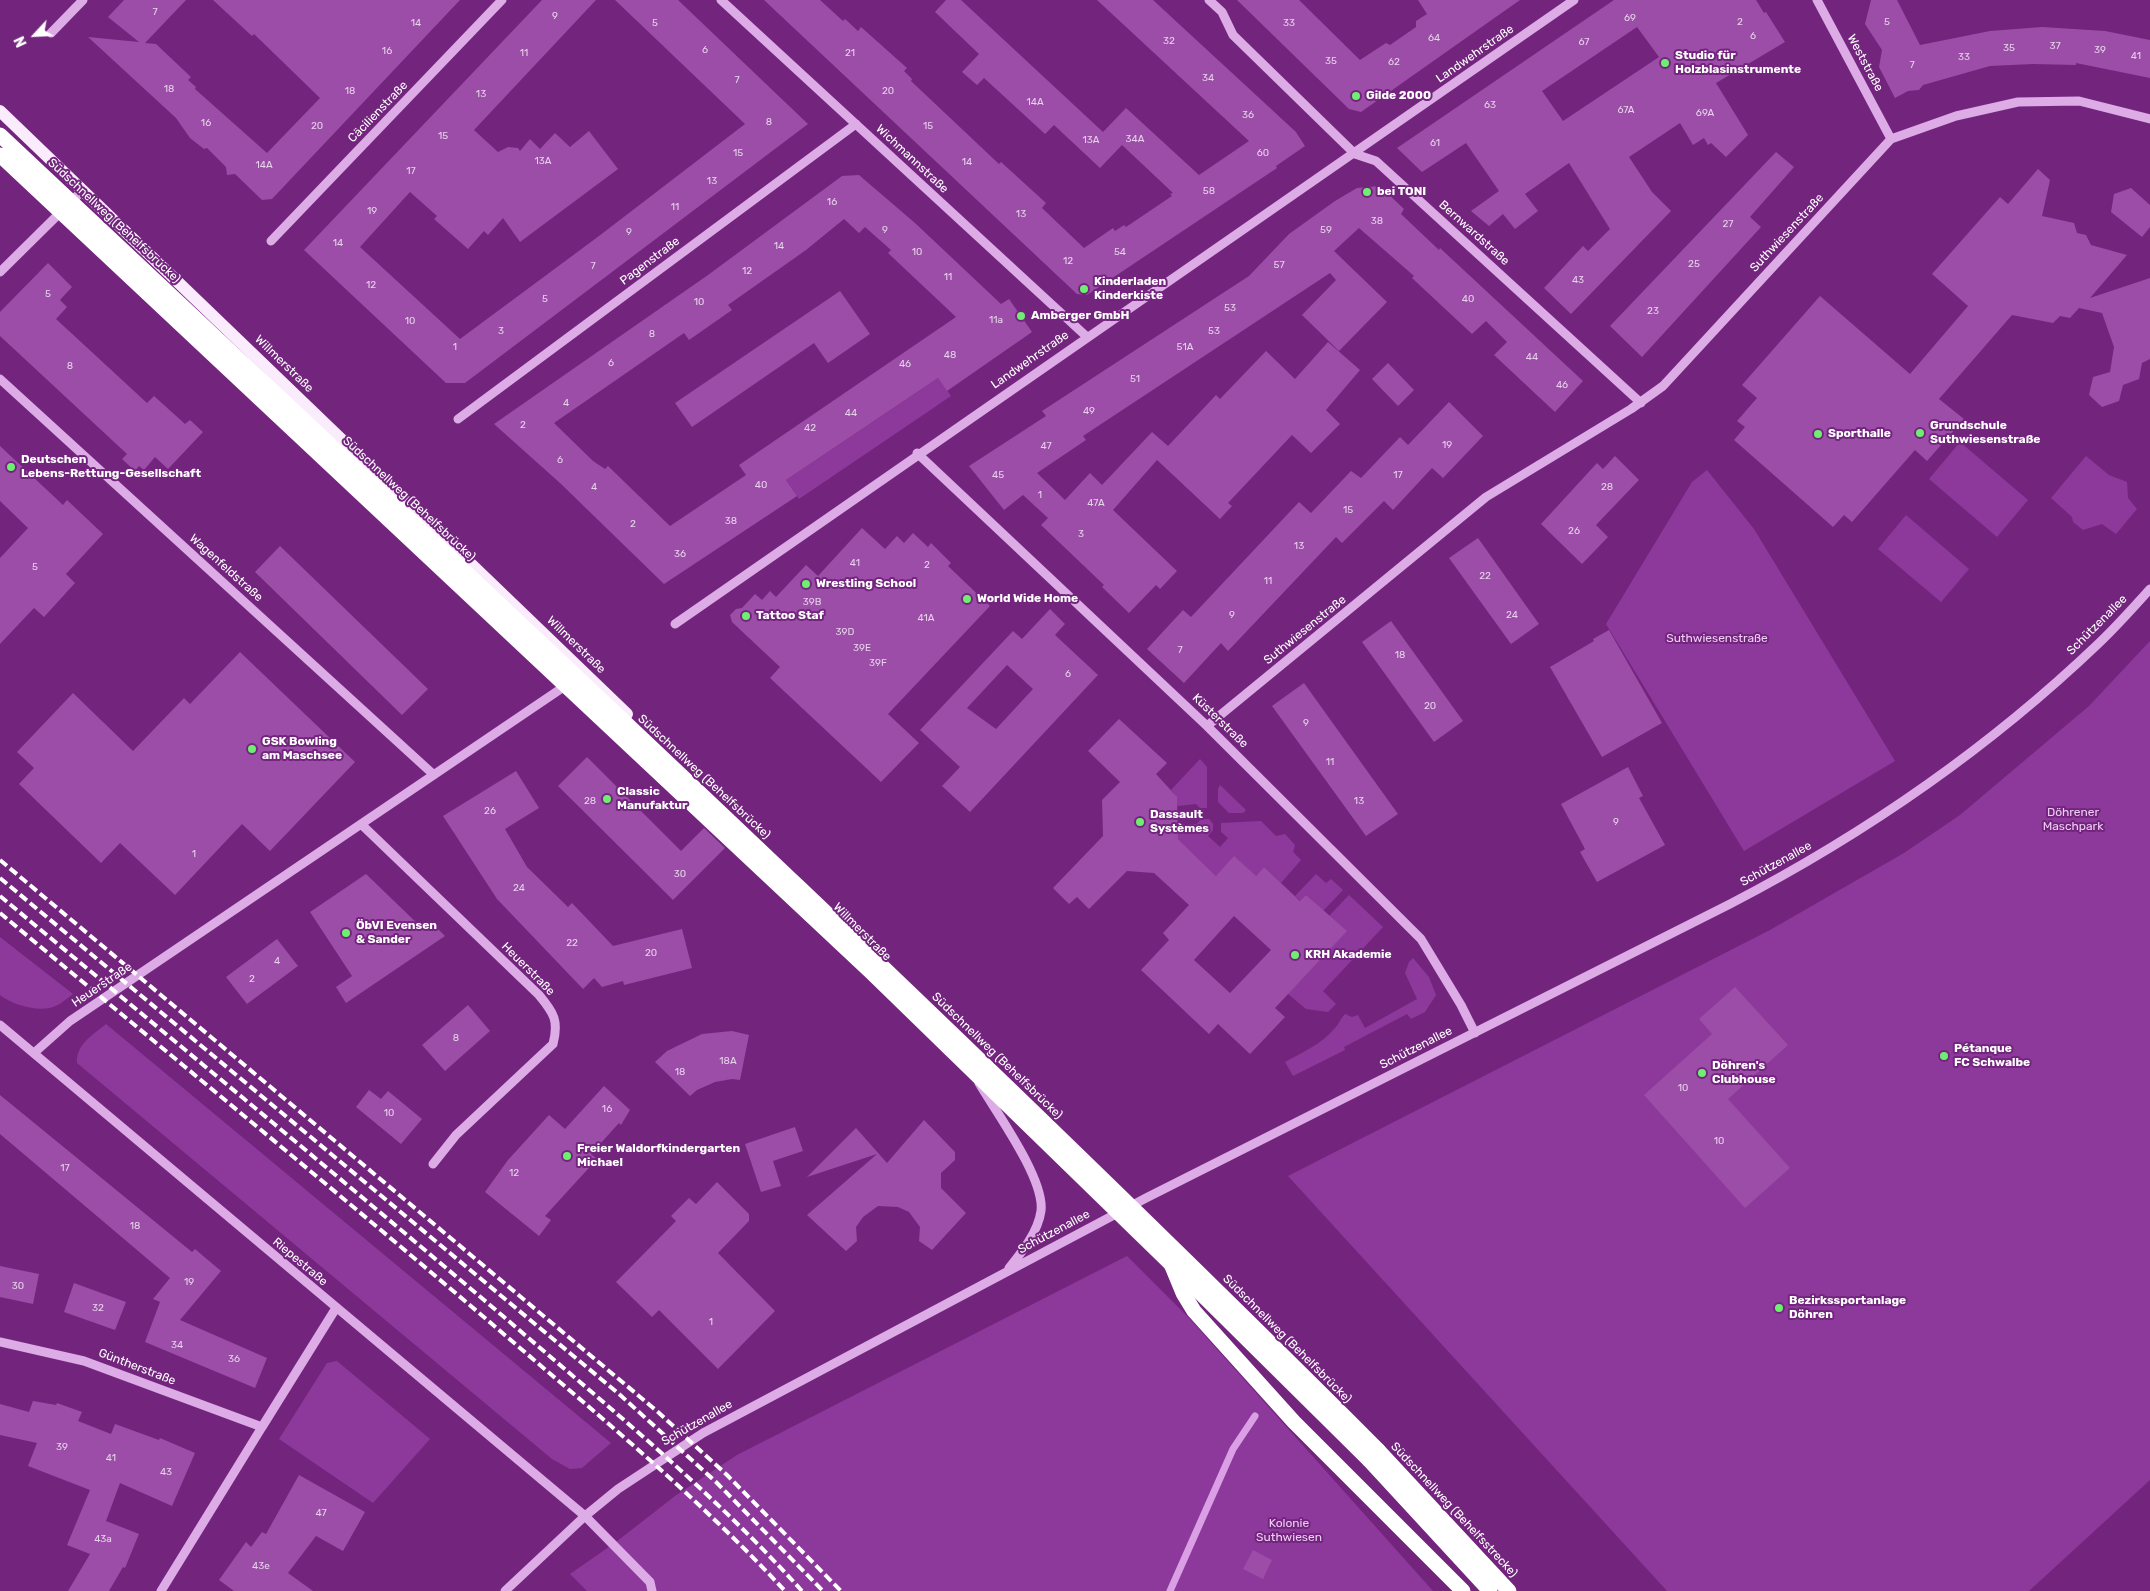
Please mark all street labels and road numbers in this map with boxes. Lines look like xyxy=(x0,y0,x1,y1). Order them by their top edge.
street label: Landwehrstraße xyxy=(1433,22,1517,86)
street label: Weststraße xyxy=(1844,32,1886,94)
street label: Cäcilienstraße xyxy=(345,78,411,146)
street label: Wichmannstraße xyxy=(873,122,951,196)
street label: Südschnellweg (Behelfsbrücke) xyxy=(45,156,183,286)
street label: Suthwiesenstraße xyxy=(1747,191,1827,275)
street label: Bernwardstraße xyxy=(1436,198,1512,268)
street label: Pagenstraße xyxy=(617,234,683,288)
street label: Landwehrstraße xyxy=(988,328,1072,392)
street label: Willmerstraße xyxy=(252,332,316,396)
street label: Südschnellweg (Behelfsbrücke) xyxy=(340,434,478,564)
street label: Wagenfeldstraße xyxy=(186,531,266,605)
street label: Suthwiesenstraße xyxy=(1261,592,1349,668)
street label: Schützenallee xyxy=(2064,592,2130,658)
street label: Willmerstraße xyxy=(544,613,608,677)
street label: Küsterstraße xyxy=(1189,691,1251,751)
street label: Südschnellweg (Behelfsbrücke) xyxy=(635,712,773,842)
street label: Schützenallee xyxy=(1738,838,1814,890)
street label: Willmerstraße xyxy=(830,900,894,964)
street label: Heuerstraße xyxy=(498,939,558,999)
street label: Heuerstraße xyxy=(69,960,135,1010)
street label: Südschnellweg (Behelfsbrücke) xyxy=(929,990,1065,1122)
street label: Schützenallee xyxy=(1377,1024,1455,1072)
street label: Schützenallee xyxy=(1016,1207,1092,1257)
street label: Riepestraße xyxy=(270,1235,330,1289)
street label: Südschnellweg (Behelfsbrücke) xyxy=(1220,1272,1354,1406)
street label: Güntherstraße xyxy=(96,1346,178,1388)
street label: Schützenallee xyxy=(659,1397,735,1449)
street label: Südschnellweg (Behelfsstrecke) xyxy=(1388,1440,1520,1580)

